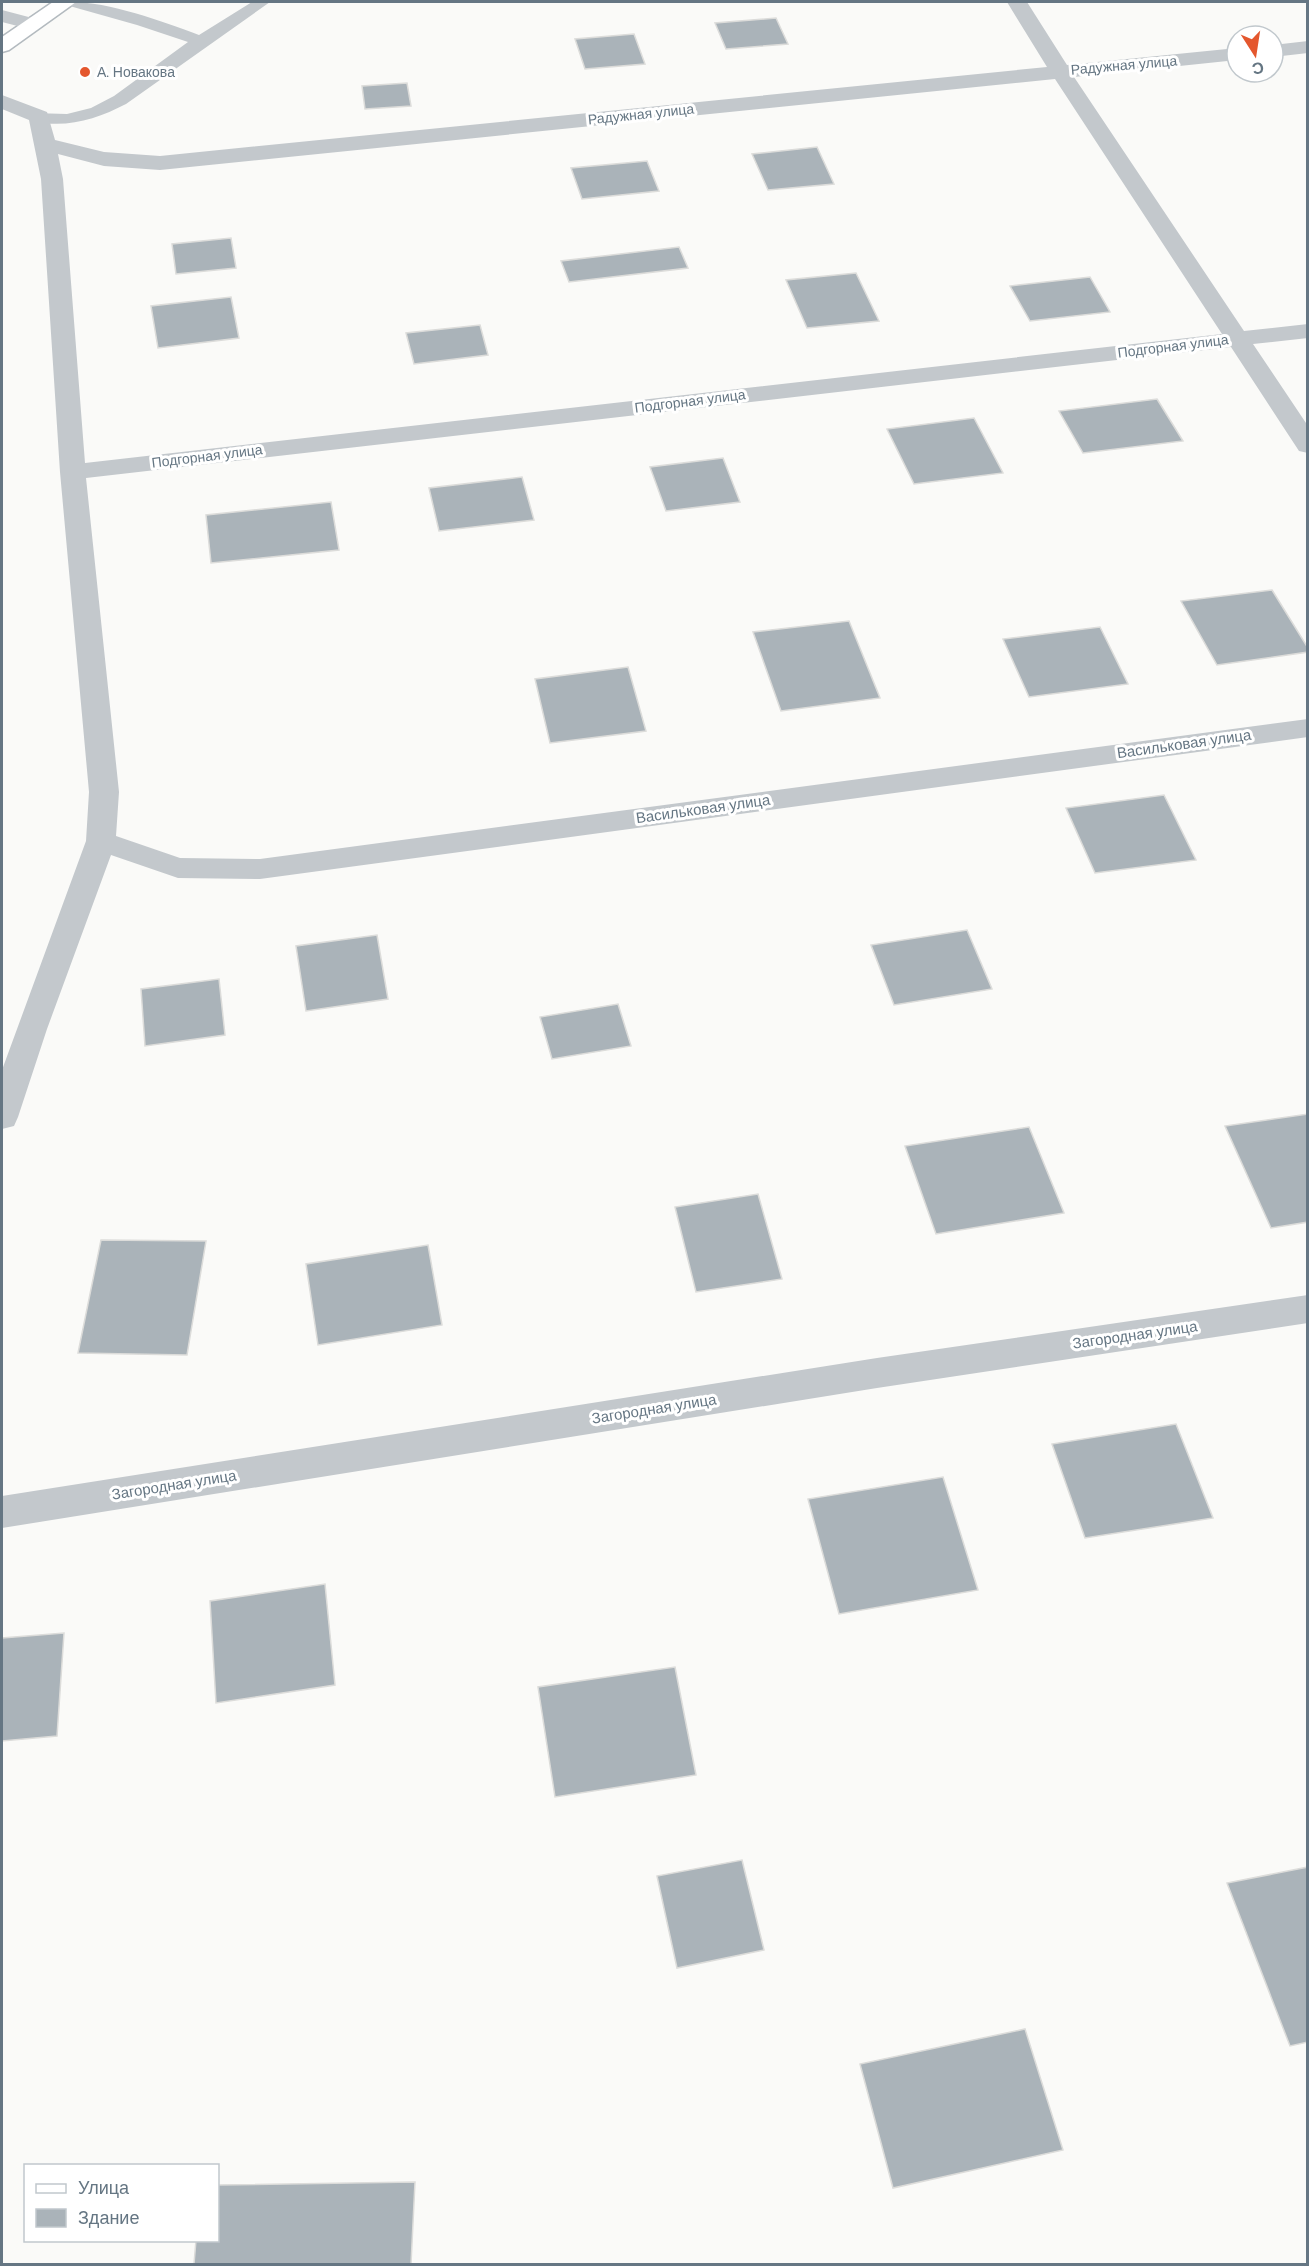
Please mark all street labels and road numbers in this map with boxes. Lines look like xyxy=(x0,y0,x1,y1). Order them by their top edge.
street label: Радужная улица xyxy=(1070,51,1178,79)
street label: Радужная улица xyxy=(587,99,695,129)
street label: Подгорная улица xyxy=(1117,330,1230,362)
street label: Подгорная улица xyxy=(634,385,747,417)
street label: Подгорная улица xyxy=(151,440,264,472)
street label: Васильковая улица xyxy=(1116,725,1253,763)
street label: Васильковая улица xyxy=(635,790,772,828)
street label: Загородная улица xyxy=(1071,1316,1199,1354)
street label: Загородная улица xyxy=(590,1389,718,1429)
street label: Загородная улица xyxy=(110,1465,238,1505)

